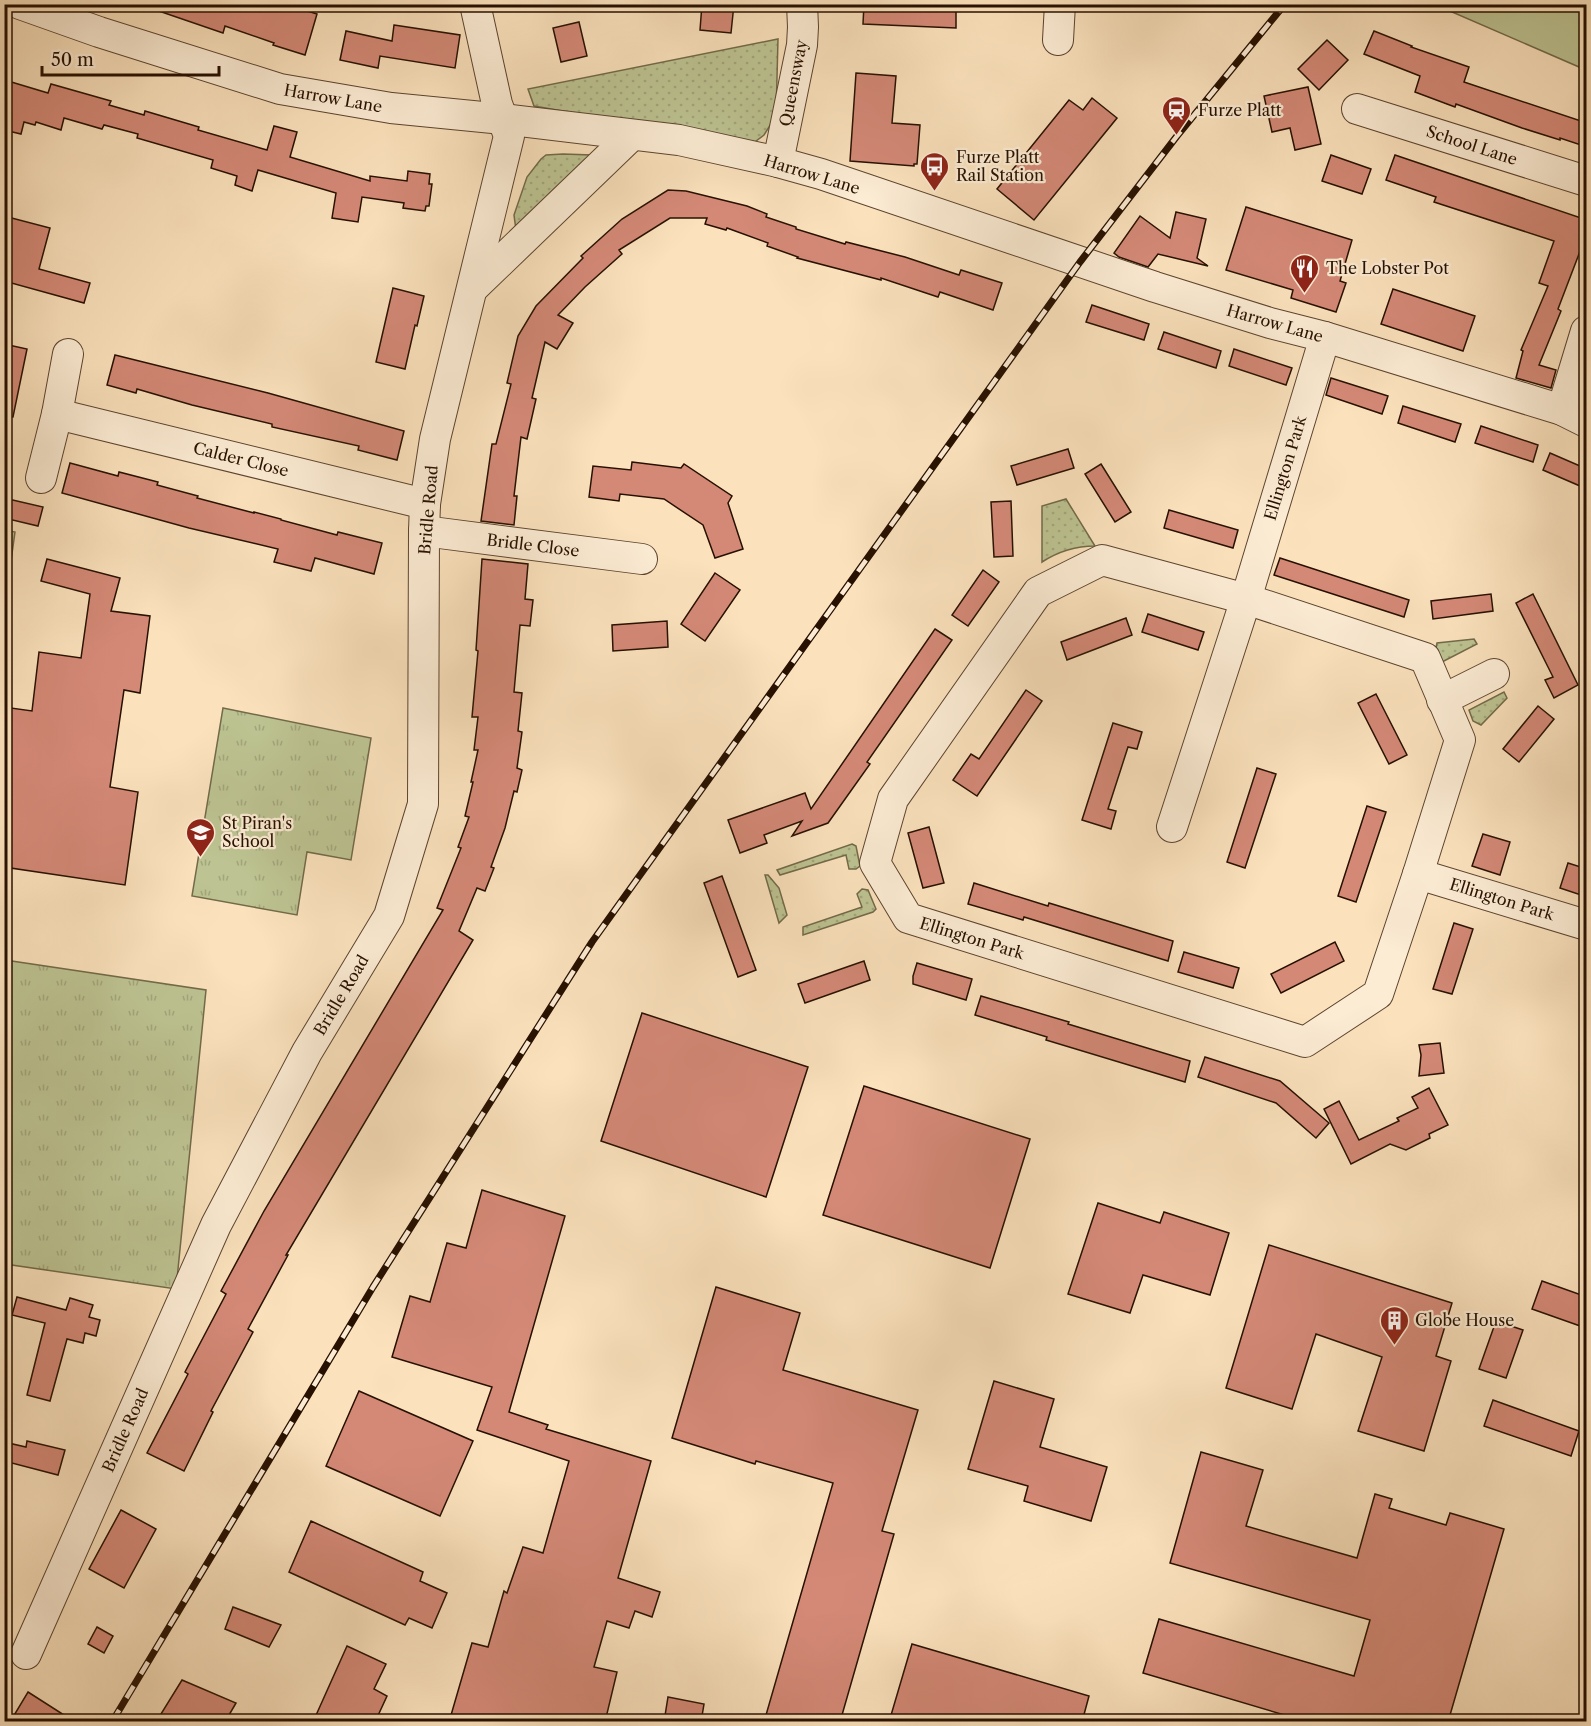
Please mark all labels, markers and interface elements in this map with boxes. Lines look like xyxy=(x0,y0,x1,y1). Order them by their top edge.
street label: Queensway xyxy=(775,37,811,128)
scale bar xyxy=(42,39,219,77)
text: 50 m xyxy=(51,49,94,71)
street label: Harrow Lane xyxy=(282,80,384,116)
station icon: Furze Platt xyxy=(1161,94,1193,136)
place label: Furze Platt xyxy=(1198,100,1282,120)
street label: School Lane xyxy=(1424,121,1520,169)
place label: Furze Platt Rail Station xyxy=(956,147,1044,185)
street label: Harrow Lane xyxy=(761,150,863,198)
bus stop icon: Furze Platt Rail Station xyxy=(919,150,951,192)
restaurant icon: The Lobster Pot xyxy=(1289,252,1321,294)
place label: The Lobster Pot xyxy=(1326,258,1449,278)
street label: Harrow Lane xyxy=(1224,300,1326,346)
street label: Ellington Park xyxy=(1260,413,1311,523)
street label: Calder Close xyxy=(191,437,291,481)
street label: Bridle Road xyxy=(414,464,442,556)
street label: Bridle Close xyxy=(485,529,581,561)
place label: St Piran's School xyxy=(222,813,292,851)
school or university icon: St Piran's School xyxy=(185,816,217,858)
street label: Ellington Park xyxy=(1447,874,1557,925)
street label: Ellington Park xyxy=(917,913,1027,964)
street label: Bridle Road xyxy=(309,951,373,1039)
building icon: Globe House xyxy=(1378,1304,1410,1346)
place label: Globe House xyxy=(1415,1310,1514,1330)
street label: Bridle Road xyxy=(98,1385,153,1475)

